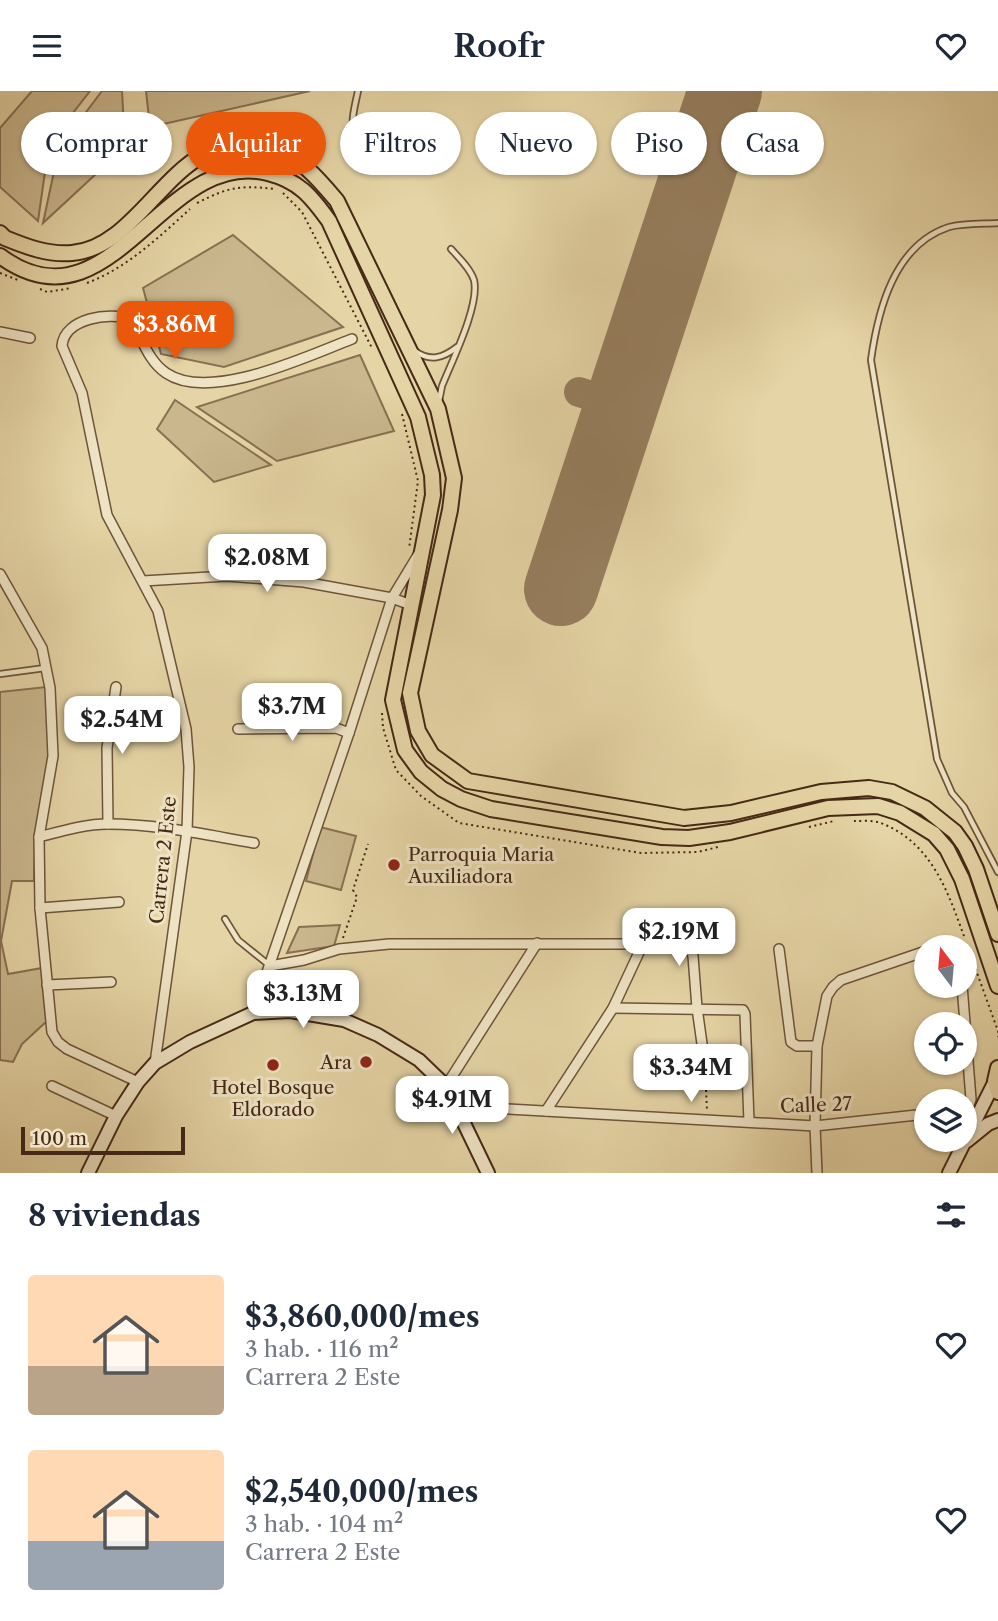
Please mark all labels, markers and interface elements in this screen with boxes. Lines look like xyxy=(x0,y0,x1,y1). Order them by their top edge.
text: Roofr xyxy=(453,26,545,65)
icon: menu xyxy=(28,27,66,65)
icon: heart xyxy=(932,27,970,65)
chip: Comprar xyxy=(21,112,172,175)
chip: Alquilar xyxy=(186,112,326,175)
chip: Filtros xyxy=(340,112,461,175)
chip: Nuevo xyxy=(475,112,597,175)
chip: Piso xyxy=(611,112,707,175)
chip: Casa xyxy=(721,112,824,175)
pin: $3.86M xyxy=(118,301,232,361)
text: $3.86M xyxy=(133,310,217,338)
pin: $2.08M xyxy=(210,535,324,594)
text: $2.08M xyxy=(224,543,310,571)
pin: $3.7M xyxy=(243,683,341,743)
text: $3.7M xyxy=(258,692,326,720)
pin: $2.54M xyxy=(65,697,179,756)
text: $2.54M xyxy=(80,705,164,733)
street label: Carrera 2 Este xyxy=(145,795,181,925)
place label: Parroquia Maria Auxiliadora xyxy=(407,843,554,888)
marker: Parroquia Maria Auxiliadora xyxy=(386,857,402,873)
pin: $2.19M xyxy=(622,909,736,968)
text: $2.19M xyxy=(638,917,720,945)
north arrow xyxy=(914,935,976,997)
map controls xyxy=(914,935,977,1152)
pin: $3.13M xyxy=(246,971,360,1030)
text: $3.13M xyxy=(263,979,343,1007)
button: locate xyxy=(914,1012,977,1075)
pin: $3.34M xyxy=(634,1045,748,1104)
place label: Ara xyxy=(319,1051,352,1074)
text: $3.34M xyxy=(649,1053,733,1081)
marker: Ara xyxy=(358,1054,374,1070)
marker: Hotel Bosque Eldorado xyxy=(265,1057,281,1073)
place label: Hotel Bosque Eldorado xyxy=(212,1076,334,1121)
pin: $4.91M xyxy=(395,1077,509,1136)
text: $4.91M xyxy=(412,1085,492,1113)
button: layers xyxy=(914,1089,977,1152)
street label: Calle 27 xyxy=(780,1092,853,1118)
scale bar xyxy=(21,1124,186,1156)
text: 100 m xyxy=(32,1127,87,1150)
icon: filters xyxy=(932,1196,970,1234)
text: 8 viviendas xyxy=(28,1197,201,1234)
text: $3,860,000/mes xyxy=(245,1298,480,1335)
icon: home xyxy=(84,1303,168,1387)
icon: heart xyxy=(932,1326,970,1364)
text: 3 hab. · 116 m² xyxy=(245,1335,399,1363)
text: Carrera 2 Este xyxy=(245,1363,400,1391)
text: $2,540,000/mes xyxy=(245,1473,479,1510)
icon: home xyxy=(84,1478,168,1562)
icon: heart xyxy=(932,1501,970,1539)
text: 3 hab. · 104 m² xyxy=(245,1510,403,1538)
text: Carrera 2 Este xyxy=(245,1538,400,1566)

